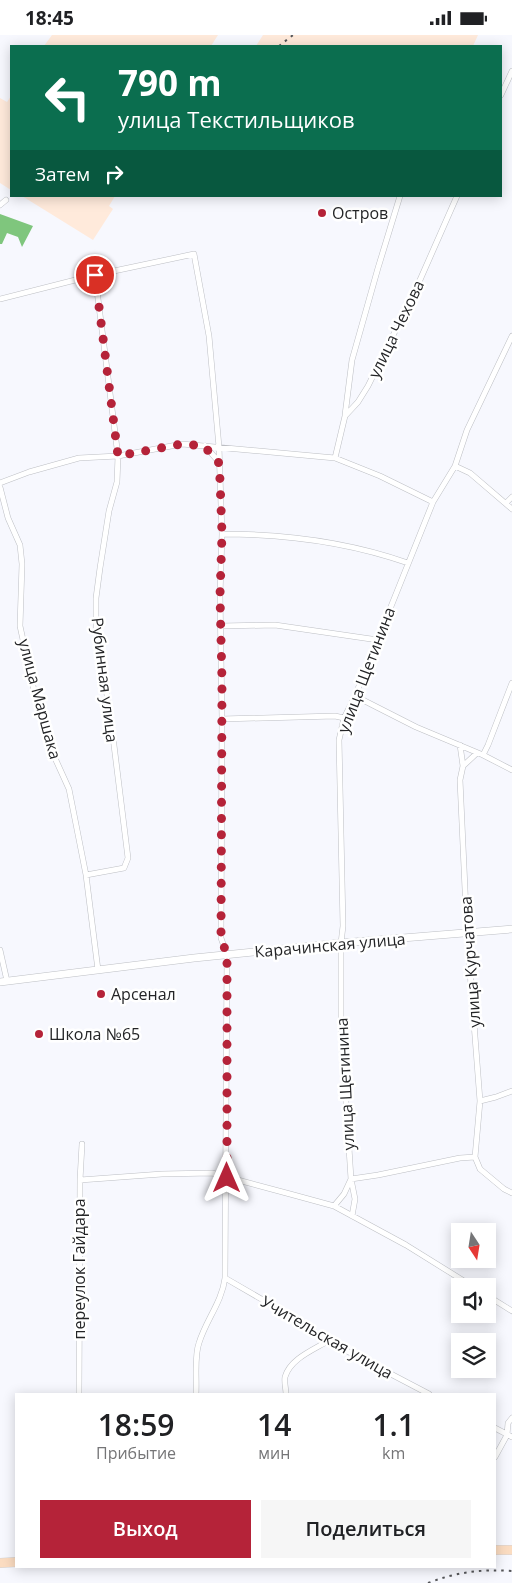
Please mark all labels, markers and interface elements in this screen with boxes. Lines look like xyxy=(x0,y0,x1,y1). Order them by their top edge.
text: 18:45 xyxy=(25,5,74,31)
text: 790 m xyxy=(118,59,222,106)
icon: left xyxy=(35,65,100,130)
text: улица Текстильщиков xyxy=(118,104,355,134)
icon: right xyxy=(100,160,128,188)
text: Затем xyxy=(35,161,90,187)
place label: Остров xyxy=(332,202,388,224)
marker: Остров xyxy=(316,207,328,219)
pin xyxy=(74,254,116,296)
icon: arrive xyxy=(81,261,109,289)
street label: улица Чехова xyxy=(363,276,429,382)
street label: улица Щетинина xyxy=(332,604,400,736)
street label: Рубинная улица xyxy=(86,616,124,744)
street label: улица Маршака xyxy=(13,636,67,762)
street label: улица Курчатова xyxy=(454,895,486,1029)
street label: Карачинская улица xyxy=(254,927,406,963)
place label: Арсенал xyxy=(111,983,176,1005)
marker: Арсенал xyxy=(95,988,107,1000)
street label: улица Щетинина xyxy=(331,1017,359,1151)
place label: Школа №65 xyxy=(49,1023,140,1045)
marker: Школа №65 xyxy=(33,1028,45,1040)
position arrow xyxy=(200,1151,252,1203)
street label: переулок Гайдара xyxy=(68,1198,90,1340)
north arrow xyxy=(451,1223,496,1267)
map controls xyxy=(451,1223,496,1378)
button: sound xyxy=(451,1278,496,1323)
street label: Учительская улица xyxy=(257,1290,397,1384)
button: layers xyxy=(451,1333,496,1378)
text: 18:59 xyxy=(98,1404,174,1445)
text: 14 xyxy=(257,1404,291,1445)
text: 1.1 xyxy=(372,1404,415,1445)
text: Прибытие xyxy=(96,1442,176,1464)
text: мин xyxy=(258,1442,290,1464)
text: km xyxy=(382,1442,405,1464)
button: Выход xyxy=(40,1500,251,1558)
button: Поделиться xyxy=(261,1500,471,1558)

